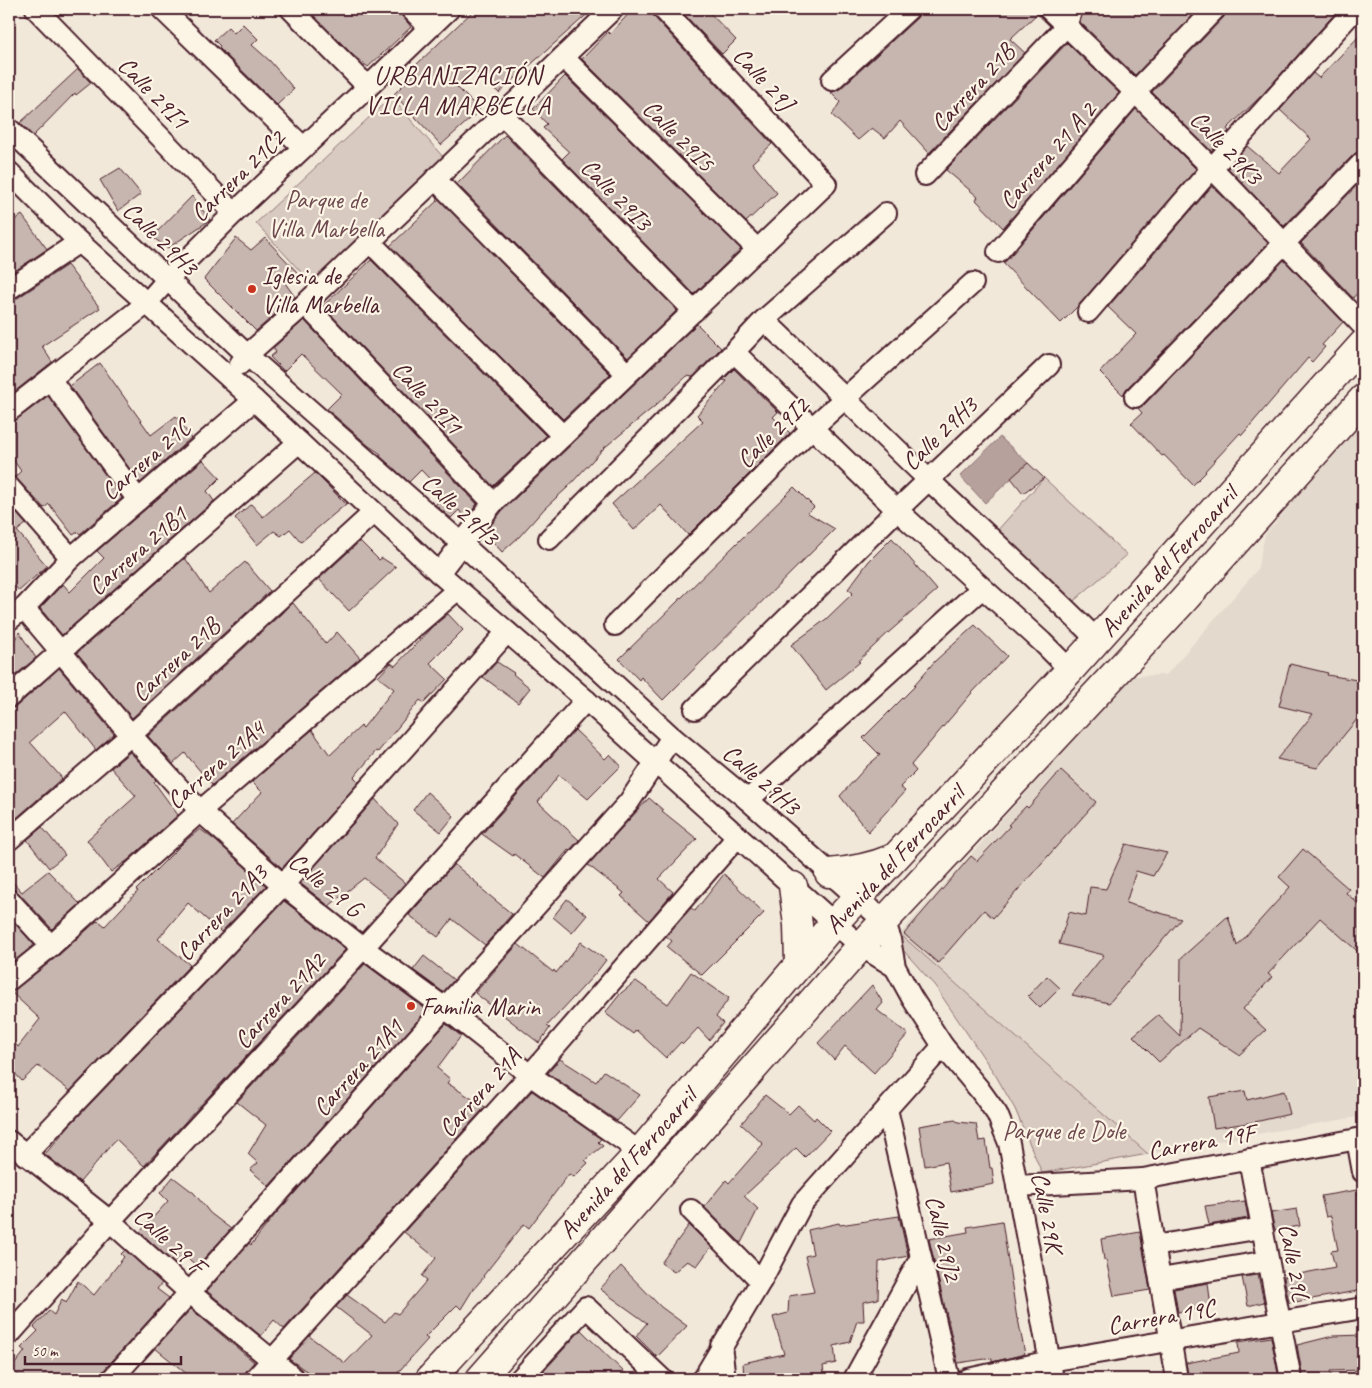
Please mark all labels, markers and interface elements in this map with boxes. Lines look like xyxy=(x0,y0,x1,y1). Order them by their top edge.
street label: Carrera 21B xyxy=(924,35,1023,139)
street label: Calle 29J xyxy=(726,40,804,120)
street label: Calle 29I1 xyxy=(111,50,197,137)
district label: URBANIZACIÓN VILLA MARBELLA xyxy=(365,59,552,122)
street label: Calle 29I5 xyxy=(635,93,722,180)
street label: Carrera 21 A 2 xyxy=(992,94,1104,216)
street label: Calle 29K3 xyxy=(1183,104,1271,193)
street label: Carrera 21C2 xyxy=(184,121,293,229)
street label: Calle 29I3 xyxy=(574,152,660,239)
park label: Parque de Villa Marbella xyxy=(268,184,386,245)
street label: Calle 29H3 xyxy=(116,195,206,284)
place label: Iglesia de Villa Marbella xyxy=(262,260,380,321)
marker: Iglesia de Villa Marbella xyxy=(246,283,258,295)
street label: Calle 29I1 xyxy=(385,354,471,442)
street label: Calle 29I2 xyxy=(730,389,817,475)
street label: Calle 29H3 xyxy=(895,389,986,478)
street label: Carrera 21C xyxy=(94,411,199,507)
street label: Calle 29H3 xyxy=(415,467,507,554)
street label: Avenida del Ferrocarril xyxy=(1093,476,1248,644)
street label: Carrera 21B1 xyxy=(82,498,195,602)
street label: Carrera 21B xyxy=(125,609,228,709)
street label: Carrera 21A4 xyxy=(160,711,274,816)
street label: Calle 29H3 xyxy=(716,737,808,824)
street label: Avenida del Ferrocarril xyxy=(818,775,975,941)
street label: Calle 29 G xyxy=(282,845,371,926)
street label: Carrera 21A3 xyxy=(169,856,276,968)
street label: Carrera 21A2 xyxy=(227,944,334,1056)
place label: Familia Marin xyxy=(421,991,541,1023)
marker: Familia Marin xyxy=(405,1000,417,1012)
street label: Carrera 21A1 xyxy=(306,1011,411,1123)
street label: Carrera 21A xyxy=(431,1040,529,1144)
street label: Avenida del Ferrocarril xyxy=(552,1078,707,1246)
park label: Parque de Dole xyxy=(1002,1115,1127,1147)
street label: Carrera 19F xyxy=(1145,1116,1263,1167)
street label: Calle 29K xyxy=(1024,1170,1071,1259)
street label: Calle 29J2 xyxy=(918,1192,969,1286)
street label: Calle 29 F xyxy=(127,1200,216,1285)
street label: Calle 29L xyxy=(1271,1221,1317,1305)
street label: Carrera 19C xyxy=(1105,1291,1220,1342)
scale bar xyxy=(25,1333,181,1365)
text: 50 m xyxy=(32,1342,59,1361)

